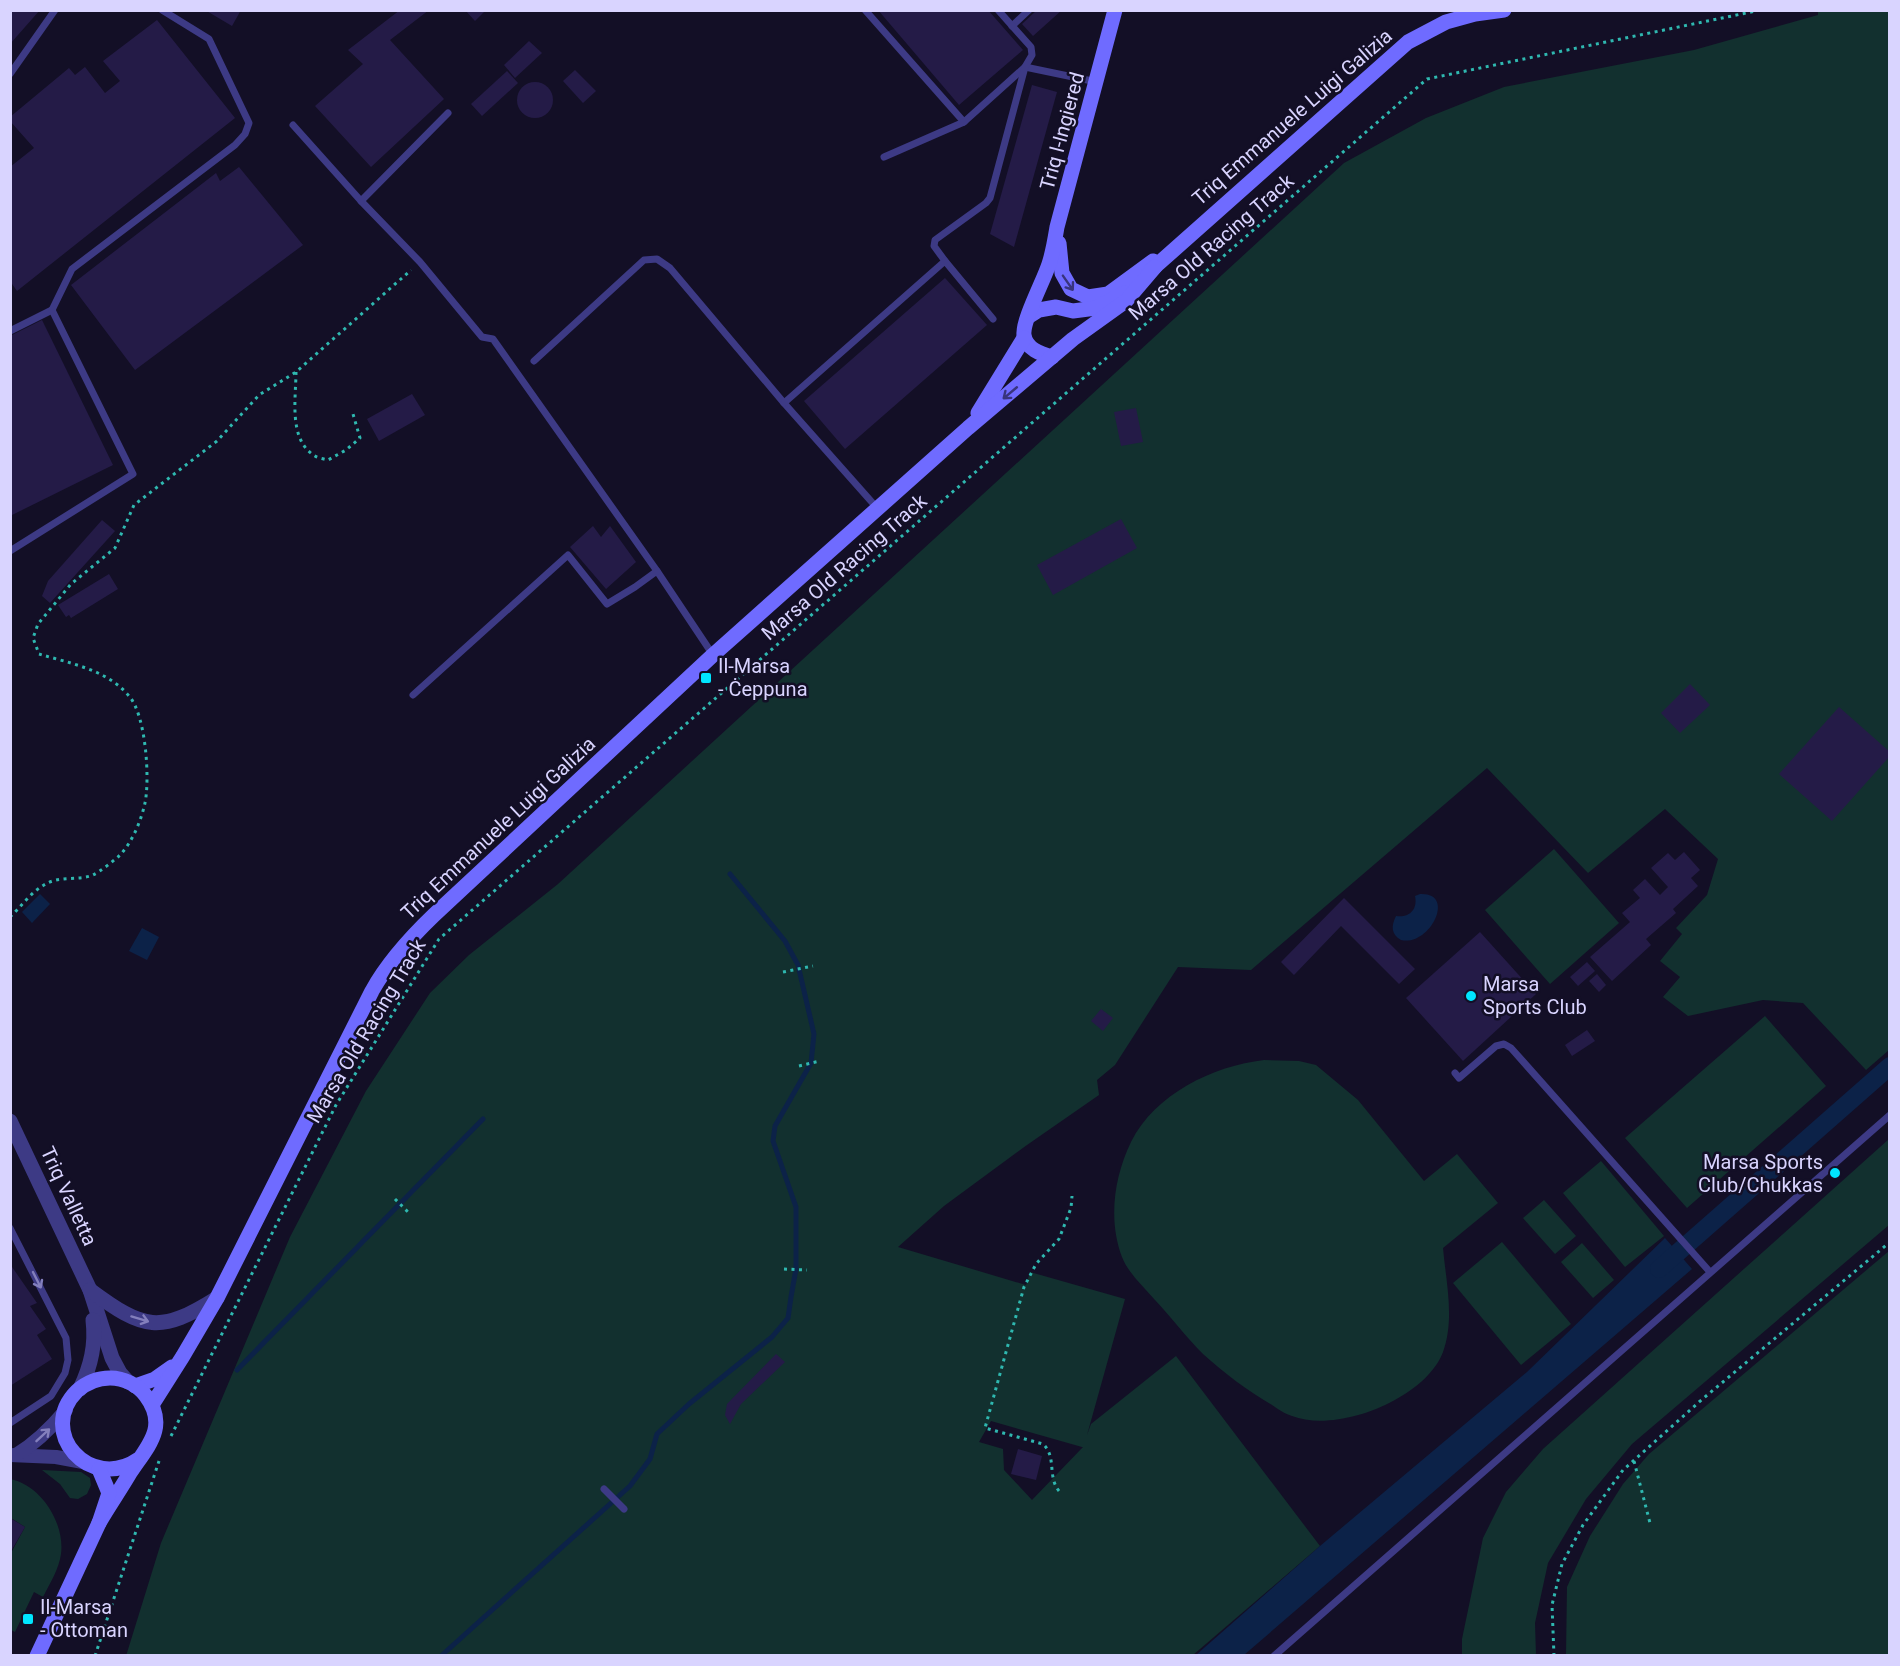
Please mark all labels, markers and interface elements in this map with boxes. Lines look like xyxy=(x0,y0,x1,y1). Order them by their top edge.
street label: Triq Emmanuele Luigi Galizia xyxy=(1187,24,1397,210)
street label: Triq l-Ingiered xyxy=(1035,69,1089,193)
street label: Marsa Old Racing Track xyxy=(1124,168,1299,325)
one-way arrow xyxy=(1062,274,1075,291)
one-way arrow xyxy=(1003,386,1018,400)
street label: Marsa Old Racing Track xyxy=(757,488,932,645)
place label: Il-Marsa - Ċeppuna xyxy=(718,654,808,701)
marker: Il-Marsa - Ċeppuna xyxy=(699,671,713,685)
street label: Triq Emmanuele Luigi Galizia xyxy=(396,732,600,924)
street label: Marsa Old Racing Track xyxy=(301,934,431,1127)
place label: Marsa Sports Club xyxy=(1483,972,1587,1019)
marker: Marsa Sports Club xyxy=(1464,989,1478,1003)
street label: Triq Valletta xyxy=(36,1143,102,1249)
place label: Marsa Sports Club/Chukkas xyxy=(1698,1150,1823,1197)
marker: Marsa Sports Club/Chukkas xyxy=(1828,1166,1842,1180)
one-way arrow xyxy=(31,1271,43,1289)
one-way arrow xyxy=(130,1314,149,1325)
one-way arrow xyxy=(35,1428,50,1442)
place label: Il-Marsa - Ottoman xyxy=(40,1595,128,1642)
marker: Il-Marsa - Ottoman xyxy=(21,1612,35,1626)

